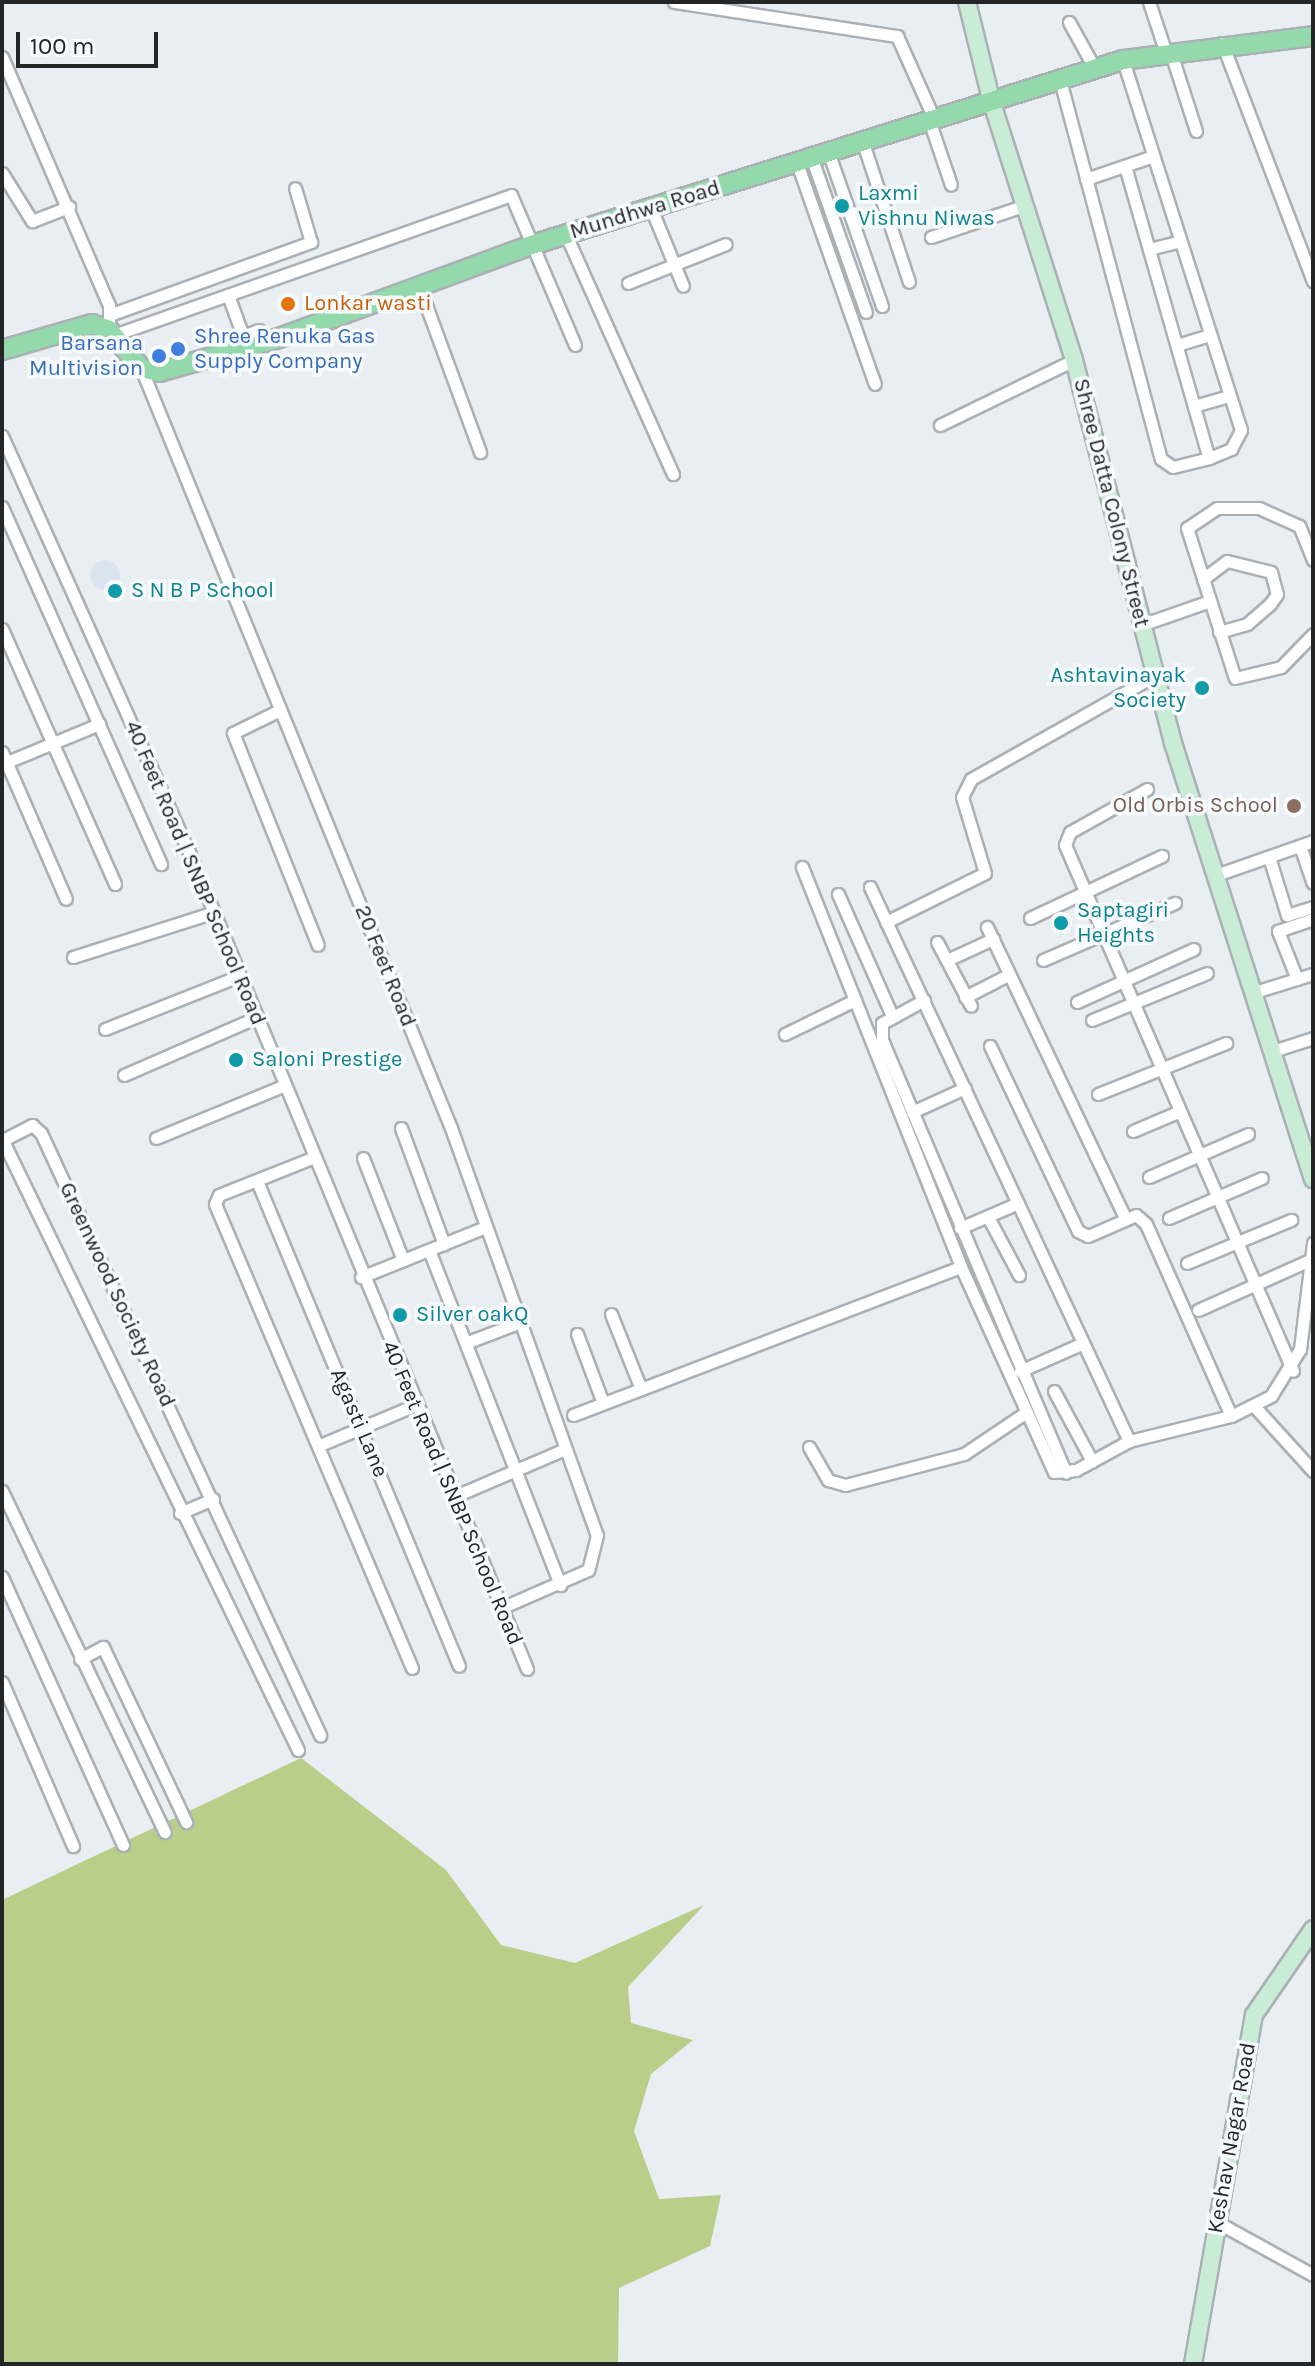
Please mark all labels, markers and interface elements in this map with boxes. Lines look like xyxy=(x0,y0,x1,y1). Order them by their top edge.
scale bar xyxy=(20,16,162,66)
text: 100 m xyxy=(30,32,95,60)
street label: Mundhwa Road xyxy=(567,175,723,245)
place label: Laxmi Vishnu Niwas xyxy=(858,180,995,232)
marker: Laxmi Vishnu Niwas xyxy=(833,197,851,215)
place label: Lonkar wasti xyxy=(304,291,432,317)
marker: Lonkar wasti xyxy=(279,295,297,313)
place label: Shree Renuka Gas Supply Company xyxy=(194,323,375,374)
place label: Barsana Multivision xyxy=(29,330,143,382)
marker: Shree Renuka Gas Supply Company xyxy=(169,340,187,358)
marker: Barsana Multivision xyxy=(150,347,168,365)
street label: Shree Datta Colony Street xyxy=(1067,376,1155,630)
place label: S N B P School xyxy=(131,578,274,604)
marker: S N B P School xyxy=(106,582,124,600)
place label: Ashtavinayak Society xyxy=(1050,662,1186,714)
marker: Ashtavinayak Society xyxy=(1193,679,1211,697)
street label: 40 Feet Road | SNBP School Road xyxy=(119,717,271,1029)
place label: Old Orbis School xyxy=(1113,793,1278,819)
marker: Old Orbis School xyxy=(1285,797,1303,815)
place label: Saptagiri Heights xyxy=(1077,897,1169,948)
street label: 20 Feet Road xyxy=(349,901,421,1031)
marker: Saptagiri Heights xyxy=(1052,914,1070,932)
place label: Saloni Prestige xyxy=(252,1047,402,1073)
marker: Saloni Prestige xyxy=(227,1051,245,1069)
street label: Greenwood Society Road xyxy=(53,1178,181,1412)
place label: Silver oakQ xyxy=(416,1302,528,1328)
marker: Silver oakQ xyxy=(391,1306,409,1324)
street label: 40 Feet Road | SNBP School Road xyxy=(376,1337,528,1649)
street label: Agasti Lane xyxy=(324,1365,394,1481)
street label: Keshav Nagar Road xyxy=(1202,2040,1262,2236)

